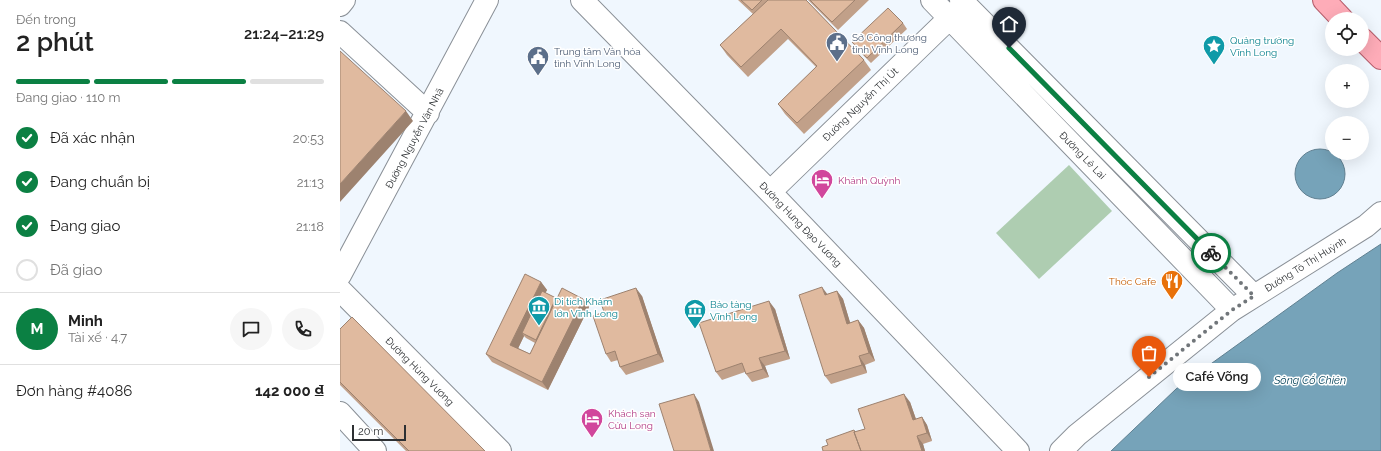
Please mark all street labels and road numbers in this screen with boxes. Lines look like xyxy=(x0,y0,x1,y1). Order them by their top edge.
street label: Đường Nguyễn Thị Út xyxy=(820,65,901,143)
street label: Đường Nguyễn Văn Nhã xyxy=(383,86,446,190)
street label: Đường Lê Lai xyxy=(1057,129,1108,181)
street label: Đường Hưng Đạo Vương xyxy=(757,180,844,269)
street label: Đường Tô Thị Huỳnh xyxy=(1263,235,1348,294)
street label: Đường Hùng Vương xyxy=(383,335,456,408)

